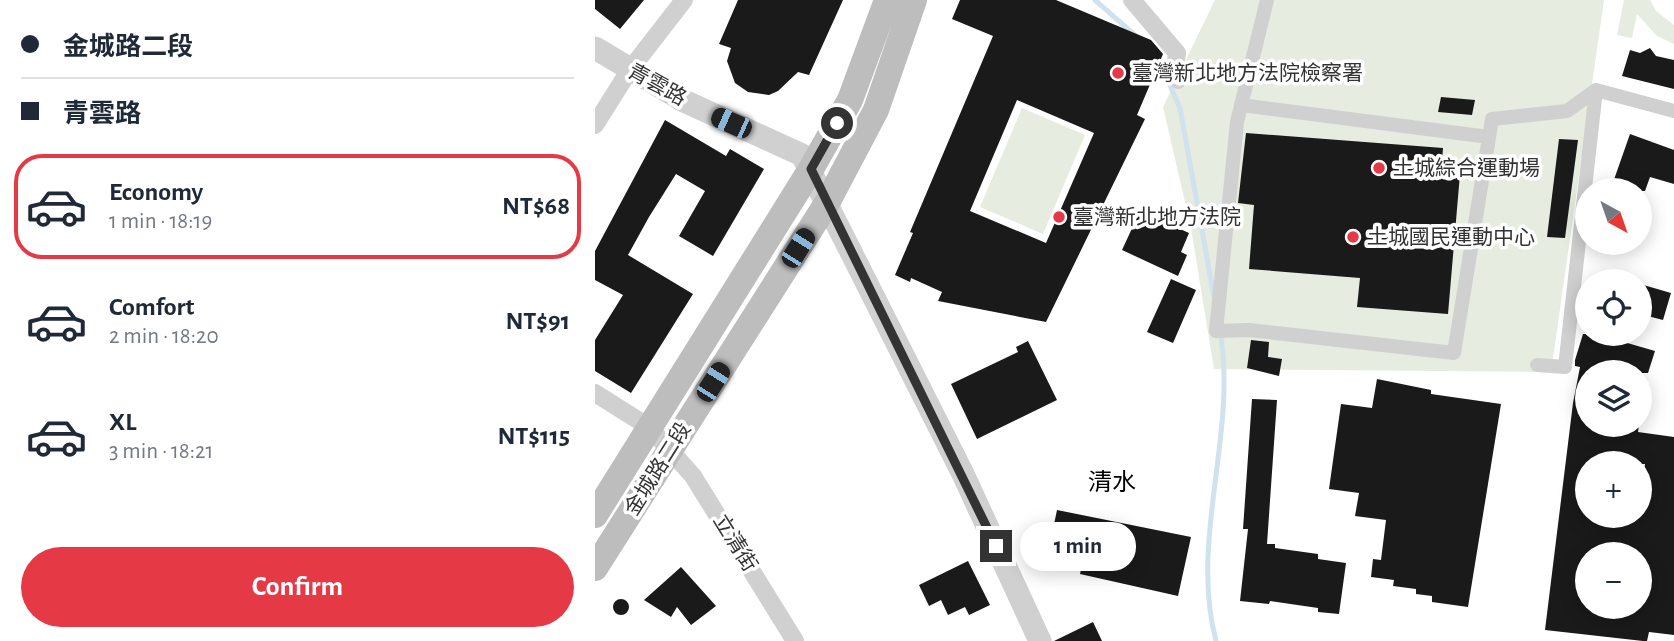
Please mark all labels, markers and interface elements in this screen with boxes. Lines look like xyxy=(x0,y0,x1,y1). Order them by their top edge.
text: 金城路二段 xyxy=(63,34,193,60)
street label: 青雲路 xyxy=(624,60,690,109)
place label: 臺灣新北地方法院檢察署 xyxy=(1132,62,1363,84)
marker: 臺灣新北地方法院檢察署 xyxy=(1110,65,1126,81)
text: 青雲路 xyxy=(63,101,141,127)
car xyxy=(708,105,755,141)
route start xyxy=(821,107,853,139)
place label: 土城綜合運動場 xyxy=(1393,157,1540,179)
marker: 土城綜合運動場 xyxy=(1371,160,1387,176)
icon: car xyxy=(25,175,88,238)
north arrow xyxy=(1575,178,1652,256)
map controls xyxy=(1575,178,1652,619)
text: Economy xyxy=(109,179,203,205)
text: NT$68 xyxy=(502,193,570,219)
place label: 臺灣新北地方法院 xyxy=(1073,206,1241,228)
marker: 臺灣新北地方法院 xyxy=(1051,209,1067,225)
text: 1 min · 18:19 xyxy=(109,210,212,233)
car xyxy=(778,225,819,271)
place label: 土城國民運動中心 xyxy=(1367,226,1535,248)
marker: 土城國民運動中心 xyxy=(1345,229,1361,245)
button: locate xyxy=(1575,269,1652,346)
icon: car xyxy=(25,290,88,353)
text: Comfort xyxy=(109,294,194,320)
text: NT$91 xyxy=(505,308,570,334)
text: 2 min · 18:20 xyxy=(109,325,219,348)
car xyxy=(693,359,734,405)
button: layers xyxy=(1575,360,1652,437)
icon: car xyxy=(25,405,88,468)
text: XL xyxy=(109,409,136,435)
street label: 金城路二段 xyxy=(620,418,695,519)
text: NT$115 xyxy=(497,423,570,449)
text: 3 min · 18:21 xyxy=(109,440,213,463)
button: + xyxy=(1575,451,1652,528)
district label: 清水 xyxy=(1088,469,1136,495)
street label: 立清街 xyxy=(709,510,761,575)
callout: 1 min xyxy=(1021,522,1136,570)
route end xyxy=(980,530,1012,562)
text: 1 min xyxy=(1054,535,1102,558)
button: − xyxy=(1575,542,1652,619)
button: Confirm xyxy=(21,547,574,627)

